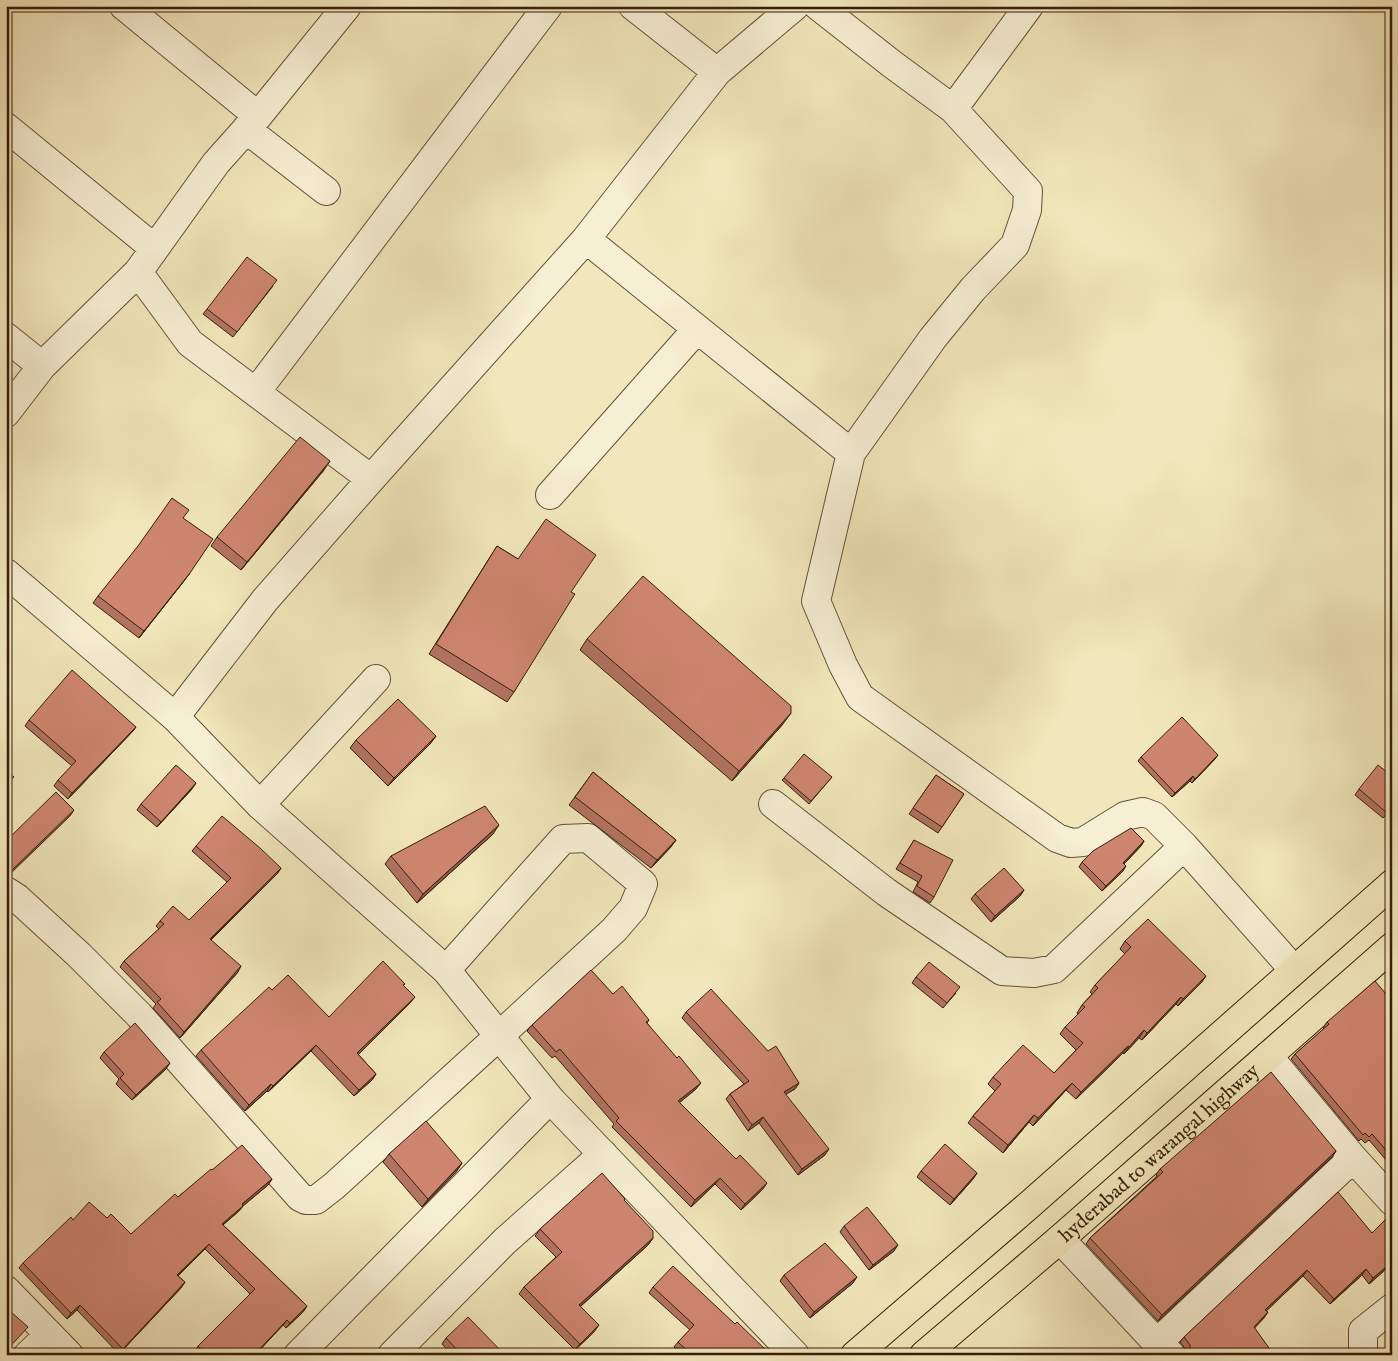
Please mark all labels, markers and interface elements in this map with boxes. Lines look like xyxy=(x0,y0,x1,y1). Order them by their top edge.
street label: hyderabad to warangal highway xyxy=(1054,1059,1265,1248)

